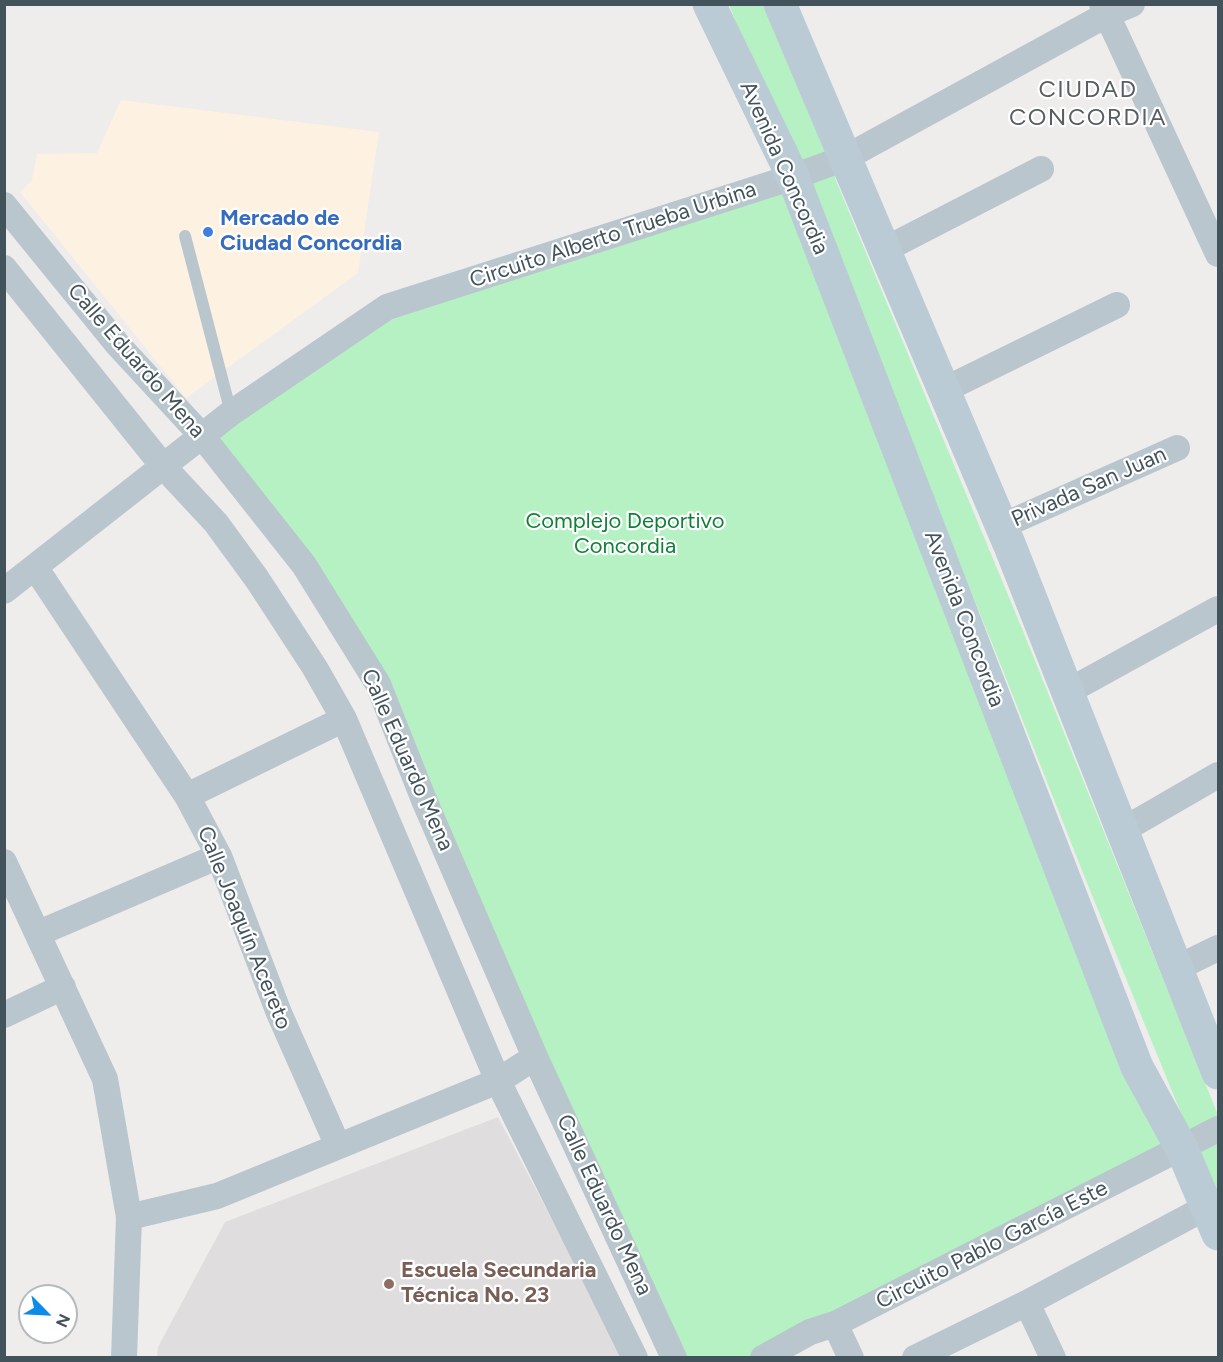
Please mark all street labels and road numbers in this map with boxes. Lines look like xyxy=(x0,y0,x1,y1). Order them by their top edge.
street label: Avenida Concordia xyxy=(734,77,834,259)
street label: Circuito Alberto Trueba Urbina xyxy=(466,176,760,294)
street label: Calle Eduardo Mena xyxy=(62,278,210,444)
street label: Privada San Juan xyxy=(1007,441,1171,533)
street label: Avenida Concordia xyxy=(918,527,1010,711)
street label: Calle Eduardo Mena xyxy=(355,665,459,855)
street label: Calle Joaquín Acereto xyxy=(191,823,297,1033)
street label: Calle Eduardo Mena xyxy=(551,1110,657,1300)
street label: Circuito Pablo García Este xyxy=(872,1175,1112,1315)

